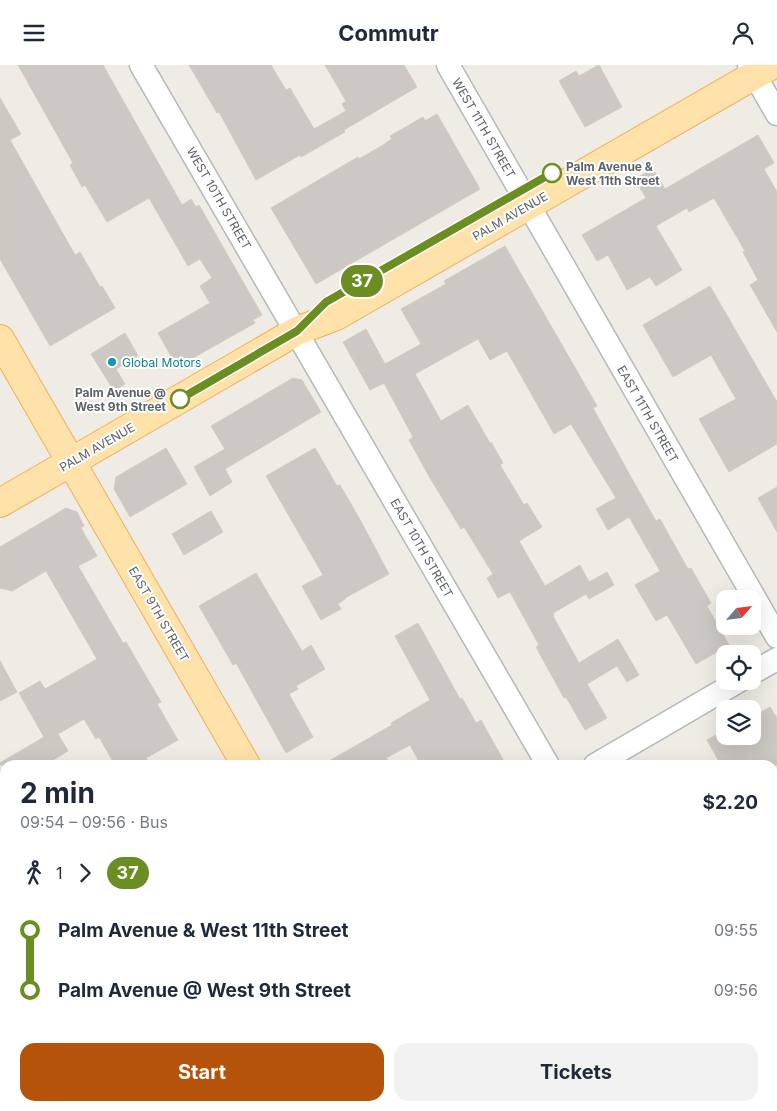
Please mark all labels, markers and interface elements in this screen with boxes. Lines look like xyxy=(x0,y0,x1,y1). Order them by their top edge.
icon: menu xyxy=(20,19,48,47)
icon: person xyxy=(729,19,757,47)
text: Commutr xyxy=(338,20,439,46)
street label: WEST 11TH STREET xyxy=(449,75,519,181)
street label: WEST 10TH STREET xyxy=(184,144,255,252)
place label: Palm Avenue & West 11th Street xyxy=(566,159,660,188)
marker: Palm Avenue & West 11th Street xyxy=(542,163,562,183)
street label: PALM AVENUE xyxy=(470,188,550,244)
line badge: 37 xyxy=(340,265,384,297)
text: 37 xyxy=(351,270,373,291)
place label: Global Motors xyxy=(122,355,201,370)
marker: Global Motors xyxy=(106,356,118,368)
street label: EAST 11TH STREET xyxy=(614,363,682,465)
place label: Palm Avenue @ West 9th Street xyxy=(75,385,167,414)
marker: Palm Avenue @ West 9th Street xyxy=(170,389,190,409)
street label: PALM AVENUE xyxy=(57,419,137,475)
street label: EAST 10TH STREET xyxy=(387,496,457,601)
street label: EAST 9TH STREET xyxy=(126,564,192,664)
north arrow xyxy=(716,590,761,635)
map controls xyxy=(716,590,761,745)
button: locate xyxy=(716,645,761,690)
button: layers xyxy=(716,700,761,745)
text: 2 min xyxy=(20,776,95,810)
text: $2.20 xyxy=(702,791,758,814)
text: 09:54 – 09:56 · Bus xyxy=(20,812,168,832)
icon: walk xyxy=(20,859,48,887)
icon: forward xyxy=(71,859,99,887)
text: 37 xyxy=(117,862,139,883)
text: 1 xyxy=(56,863,63,883)
text: Palm Avenue & West 11th Street xyxy=(58,919,349,942)
text: 09:55 xyxy=(714,920,758,940)
text: Palm Avenue @ West 9th Street xyxy=(58,979,351,1002)
text: 09:56 xyxy=(714,980,758,1000)
button: Start xyxy=(20,1043,384,1101)
button: Tickets xyxy=(394,1043,758,1101)

